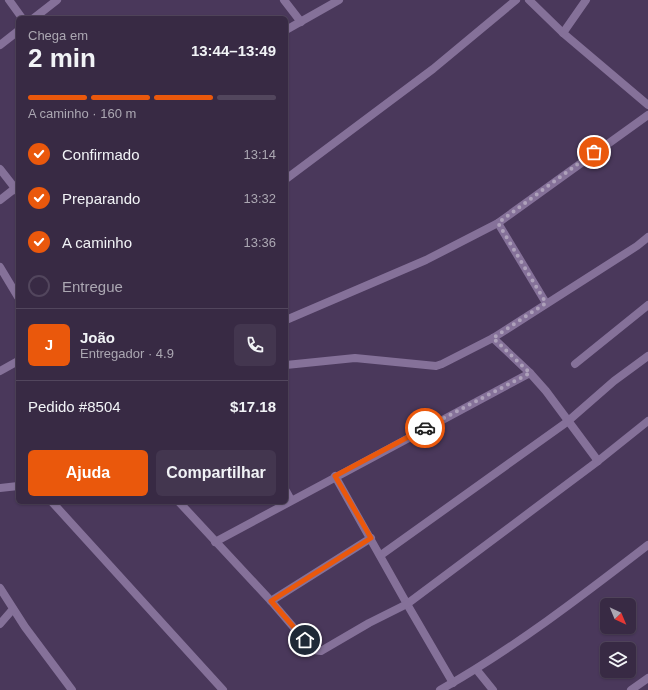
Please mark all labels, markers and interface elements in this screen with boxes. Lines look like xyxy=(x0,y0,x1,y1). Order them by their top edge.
text: Chega em xyxy=(28,28,88,43)
text: 13:44–13:49 xyxy=(191,42,276,59)
text: 2 min xyxy=(28,43,96,73)
text: A caminho · 160 m xyxy=(28,106,136,121)
pin xyxy=(577,135,611,169)
icon: bag xyxy=(583,141,605,163)
icon: check xyxy=(28,143,50,165)
text: Confirmado xyxy=(62,146,140,163)
text: 13:14 xyxy=(243,147,276,162)
icon: check xyxy=(28,187,50,209)
text: Preparando xyxy=(62,190,140,207)
text: 13:32 xyxy=(243,191,276,206)
icon: check xyxy=(28,231,50,253)
text: A caminho xyxy=(62,234,132,251)
text: 13:36 xyxy=(243,235,276,250)
text: Entregue xyxy=(62,278,123,295)
button: phone xyxy=(234,324,276,366)
text: João xyxy=(80,329,115,346)
text: J xyxy=(45,336,53,353)
text: Entregador · 4.9 xyxy=(80,346,174,361)
text: Pedido #8504 xyxy=(28,398,121,415)
text: $17.18 xyxy=(230,398,276,415)
courier xyxy=(405,408,445,448)
icon: car xyxy=(414,417,436,439)
button: Ajuda xyxy=(28,450,148,496)
button: Compartilhar xyxy=(156,450,276,496)
north arrow xyxy=(600,598,636,634)
map controls xyxy=(600,598,636,678)
pin xyxy=(288,623,322,657)
icon: home xyxy=(294,629,316,651)
button: layers xyxy=(600,642,636,678)

